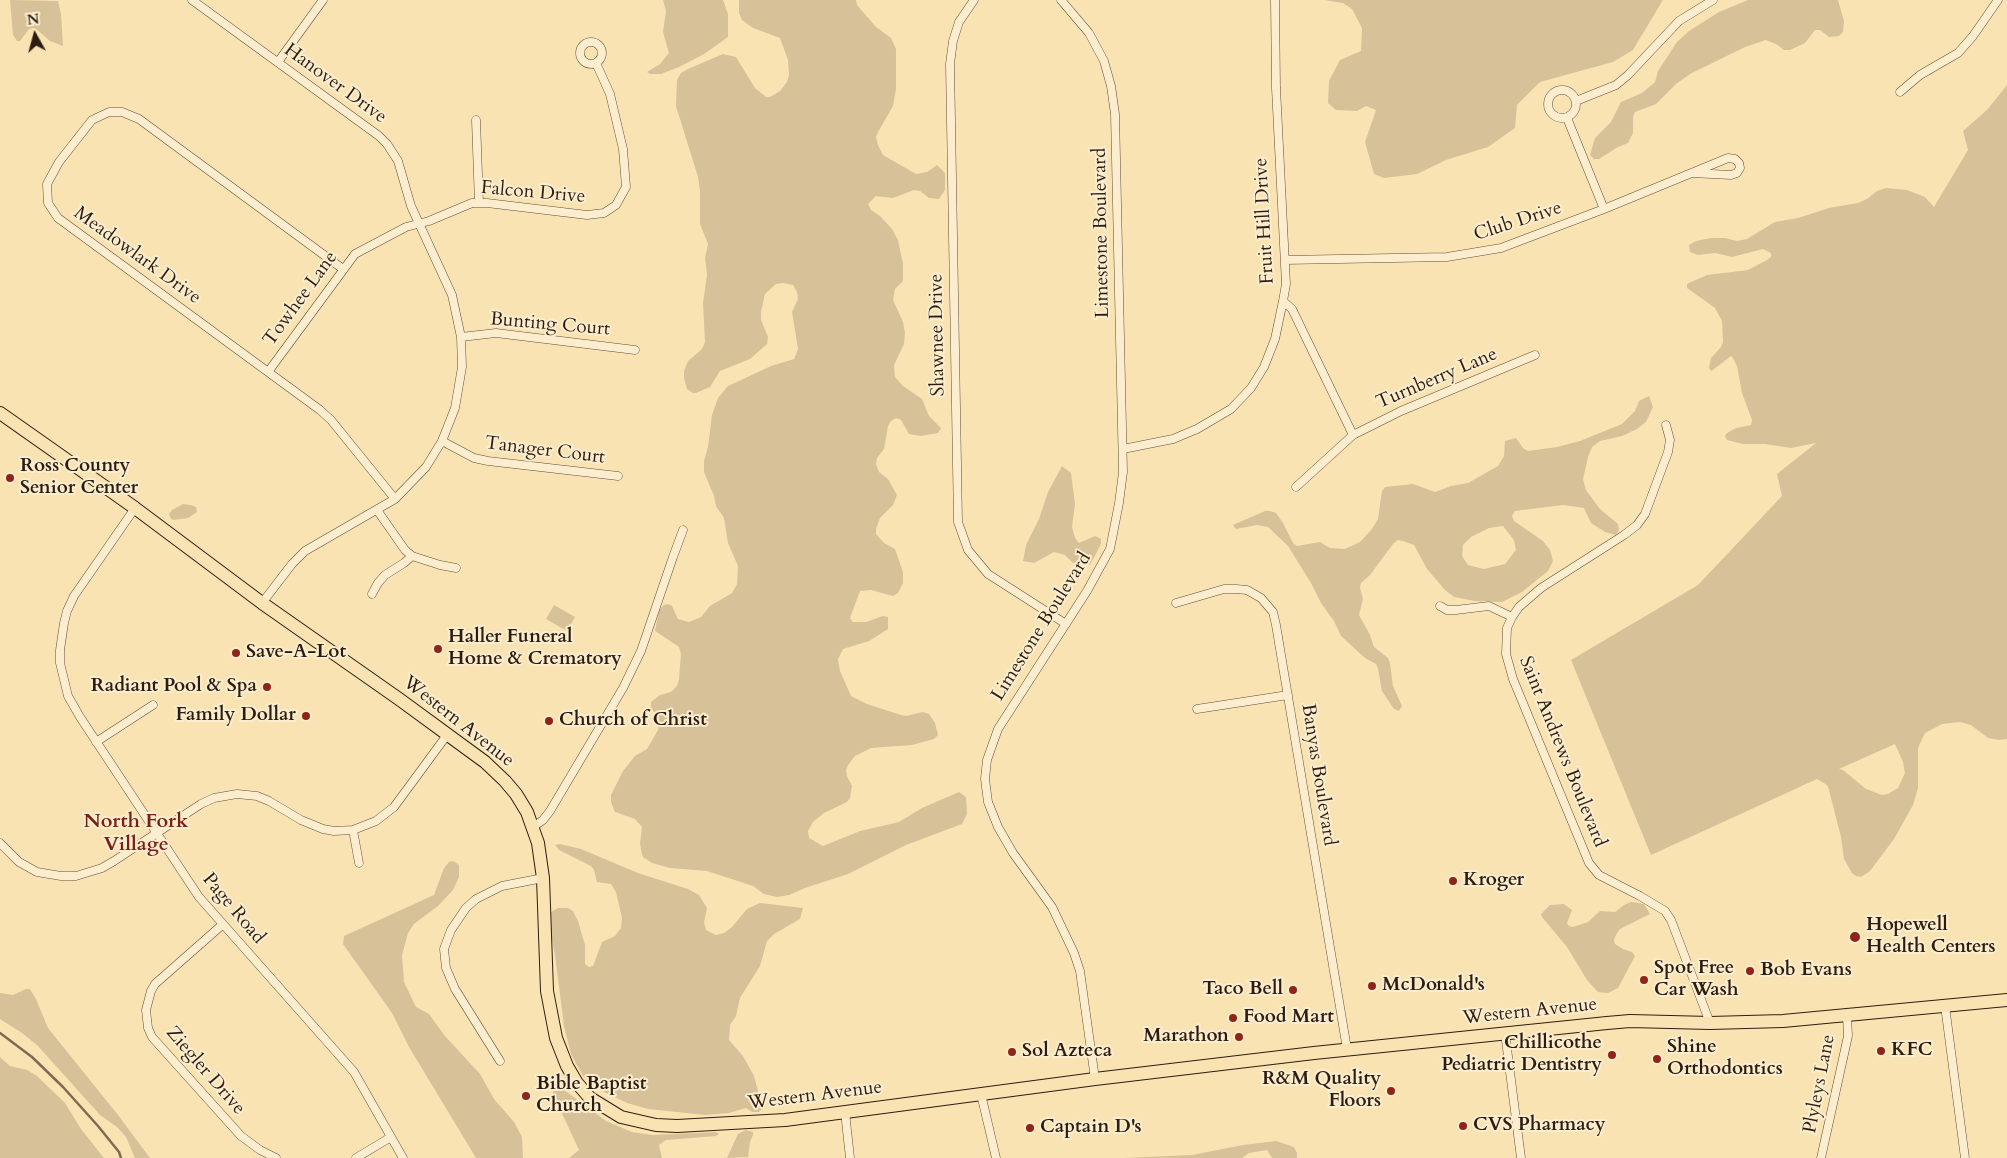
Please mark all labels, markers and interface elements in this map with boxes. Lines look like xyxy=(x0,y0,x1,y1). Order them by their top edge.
text: N xyxy=(26,9,40,30)
north arrow xyxy=(10,10,60,60)
street label: Hanover Drive xyxy=(279,39,391,129)
street label: Limestone Boulevard xyxy=(1089,147,1115,319)
street label: Fruit Hill Drive xyxy=(1250,157,1280,285)
street label: Falcon Drive xyxy=(480,177,586,209)
street label: Club Drive xyxy=(1471,197,1565,247)
street label: Meadowlark Drive xyxy=(69,202,205,310)
street label: Towhee Lane xyxy=(259,247,343,351)
street label: Shawnee Drive xyxy=(926,274,950,396)
street label: Bunting Court xyxy=(489,308,611,342)
street label: Turnberry Lane xyxy=(1373,343,1501,415)
street label: Tanager Court xyxy=(484,432,606,470)
place label: Ross County Senior Center xyxy=(20,456,138,500)
marker: Ross County Senior Center xyxy=(4,472,16,484)
street label: Limestone Boulevard xyxy=(987,549,1097,705)
place label: Haller Funeral Home & Crematory xyxy=(448,627,622,671)
place label: Save-A-Lot xyxy=(246,642,346,664)
marker: Haller Funeral Home & Crematory xyxy=(432,643,444,655)
marker: Save-A-Lot xyxy=(230,647,242,659)
street label: Saint Andrews Boulevard xyxy=(1513,653,1611,851)
street label: Western Avenue xyxy=(398,671,518,773)
place label: Radiant Pool & Spa xyxy=(91,676,257,698)
marker: Radiant Pool & Spa xyxy=(261,681,273,693)
street label: Banyas Boulevard xyxy=(1296,702,1340,848)
place label: Family Dollar xyxy=(175,705,296,727)
marker: Family Dollar xyxy=(300,710,312,722)
place label: Church of Christ xyxy=(559,710,707,732)
marker: Church of Christ xyxy=(543,715,555,727)
district label: North Fork Village xyxy=(84,810,188,857)
street label: Page Road xyxy=(197,869,269,949)
place label: Kroger xyxy=(1463,870,1524,892)
marker: Kroger xyxy=(1447,875,1459,887)
place label: Hopewell Health Centers xyxy=(1866,915,1995,959)
marker: Hopewell Health Centers xyxy=(1848,930,1862,944)
place label: Spot Free Car Wash xyxy=(1654,958,1739,1002)
place label: Bob Evans xyxy=(1760,960,1852,982)
marker: Bob Evans xyxy=(1744,965,1756,977)
marker: Spot Free Car Wash xyxy=(1638,974,1650,986)
place label: McDonald's xyxy=(1382,975,1485,997)
place label: Taco Bell xyxy=(1202,979,1283,1001)
marker: McDonald's xyxy=(1366,980,1378,992)
marker: Taco Bell xyxy=(1287,984,1299,996)
street label: Western Avenue xyxy=(1462,994,1598,1030)
place label: Food Mart xyxy=(1243,1007,1334,1029)
marker: Food Mart xyxy=(1227,1012,1239,1024)
street label: Ziegler Drive xyxy=(160,1022,250,1120)
place label: Marathon xyxy=(1143,1026,1229,1048)
marker: Marathon xyxy=(1233,1031,1245,1043)
place label: Chillicothe Pediatric Dentistry xyxy=(1441,1033,1602,1077)
street label: Plyleys Lane xyxy=(1799,1033,1841,1135)
place label: Shine Orthodontics xyxy=(1667,1037,1783,1081)
place label: KFC xyxy=(1891,1040,1932,1062)
place label: Sol Azteca xyxy=(1022,1041,1112,1063)
marker: KFC xyxy=(1875,1045,1887,1057)
marker: Sol Azteca xyxy=(1006,1046,1018,1058)
marker: Chillicothe Pediatric Dentistry xyxy=(1606,1049,1618,1061)
marker: Shine Orthodontics xyxy=(1651,1053,1663,1065)
place label: R&M Quality Floors xyxy=(1262,1069,1381,1113)
place label: Bible Baptist Church xyxy=(536,1074,647,1118)
street label: Western Avenue xyxy=(747,1076,883,1116)
marker: R&M Quality Floors xyxy=(1385,1085,1397,1097)
marker: Bible Baptist Church xyxy=(520,1090,532,1102)
place label: CVS Pharmacy xyxy=(1473,1115,1606,1137)
place label: Captain D's xyxy=(1040,1117,1141,1139)
marker: CVS Pharmacy xyxy=(1457,1120,1469,1132)
marker: Captain D's xyxy=(1024,1122,1036,1134)

